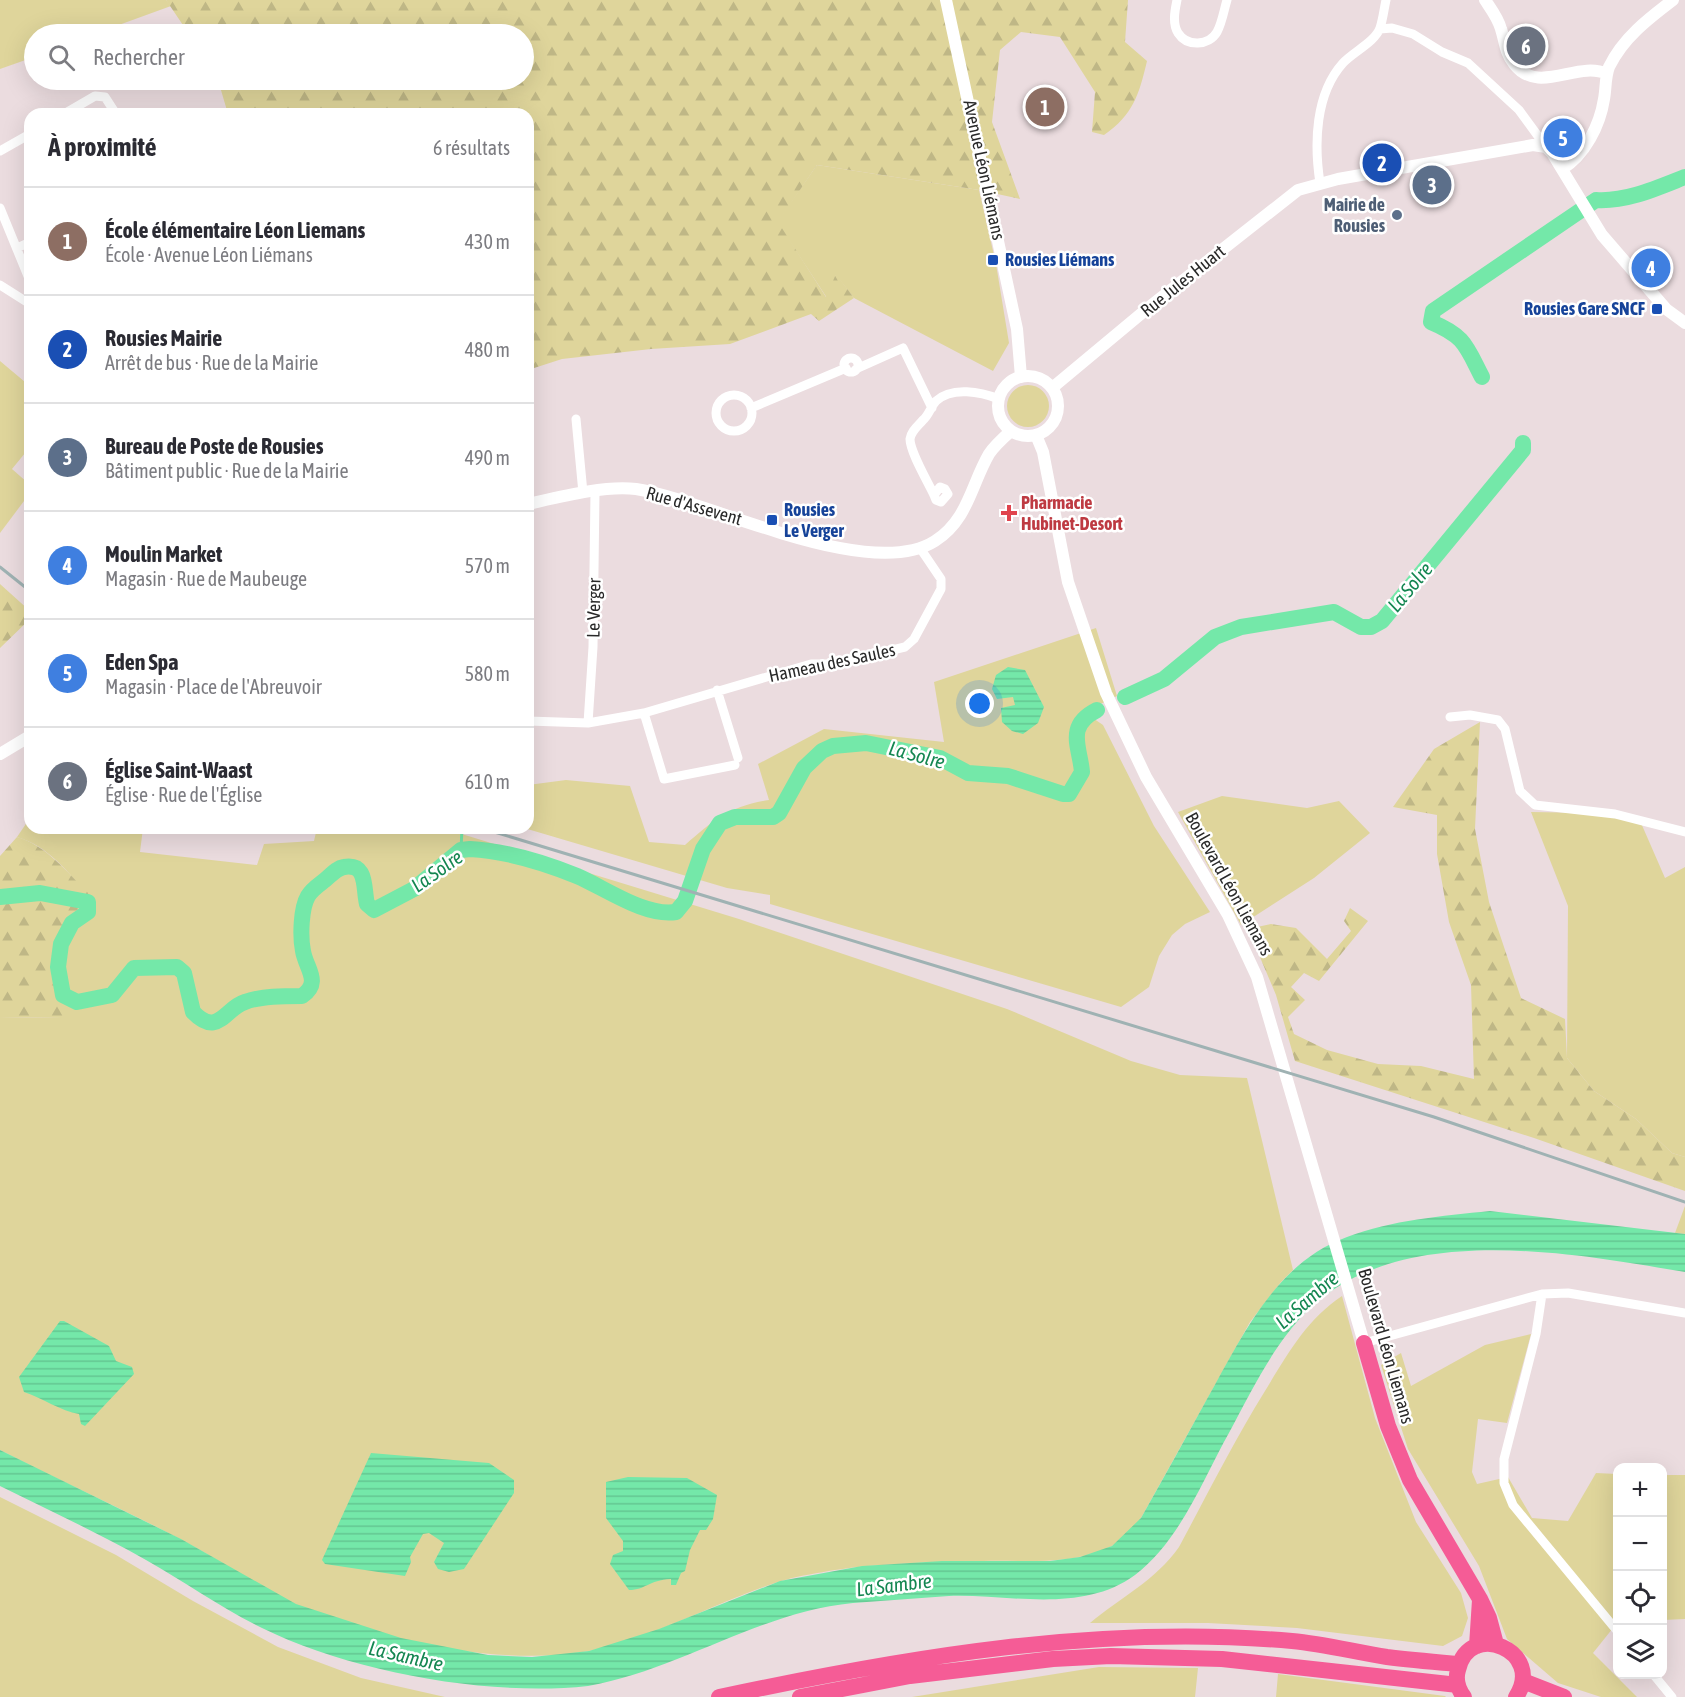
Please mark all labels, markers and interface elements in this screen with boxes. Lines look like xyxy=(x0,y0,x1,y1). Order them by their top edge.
search box xyxy=(24,24,534,90)
pin: 6 xyxy=(1506,24,1546,68)
icon: search xyxy=(45,41,78,74)
text: Rechercher xyxy=(93,44,184,70)
pin: 1 xyxy=(1026,84,1064,130)
street label: Avenue Léon Liémans xyxy=(959,98,1010,242)
pin: 5 xyxy=(1544,116,1582,160)
text: À proximité xyxy=(48,132,156,162)
text: 6 résultats xyxy=(433,136,510,159)
pin: 2 xyxy=(1362,140,1402,186)
pin: 3 xyxy=(1412,162,1452,207)
place label: Mairie de Rousies xyxy=(1324,194,1386,236)
marker: Mairie de Rousies xyxy=(1390,208,1404,222)
text: École élémentaire Léon Liemans xyxy=(105,217,365,243)
text: 1 xyxy=(63,230,72,253)
text: 430 m xyxy=(465,230,510,253)
street label: Rue Jules Huart xyxy=(1136,240,1229,321)
text: École · Avenue Léon Liémans xyxy=(105,243,313,266)
pin: 4 xyxy=(1632,246,1670,290)
place label: Rousies Liémans xyxy=(1005,249,1115,270)
marker: Rousies Liémans xyxy=(986,253,1000,267)
place label: Rousies Gare SNCF xyxy=(1524,298,1645,319)
marker: Rousies Gare SNCF xyxy=(1650,302,1664,316)
text: Rousies Mairie xyxy=(105,325,222,351)
text: 2 xyxy=(63,338,72,361)
text: 480 m xyxy=(465,338,510,361)
text: Arrêt de bus · Rue de la Mairie xyxy=(105,351,318,374)
text: Bureau de Poste de Rousies xyxy=(105,433,324,459)
text: 3 xyxy=(63,446,72,469)
text: 490 m xyxy=(465,446,510,469)
text: Bâtiment public · Rue de la Mairie xyxy=(105,459,349,482)
street label: Rue d'Assevent xyxy=(644,482,744,529)
place label: Pharmacie Hubinet-Desort xyxy=(1021,492,1124,534)
place label: Rousies Le Verger xyxy=(784,499,844,541)
marker: Pharmacie Hubinet-Desort xyxy=(1002,506,1016,520)
marker: Rousies Le Verger xyxy=(765,513,779,527)
text: Moulin Market xyxy=(105,541,222,567)
text: 4 xyxy=(63,554,72,577)
text: 570 m xyxy=(465,554,510,577)
water label: La Solre xyxy=(1382,557,1437,616)
text: Magasin · Rue de Maubeuge xyxy=(105,567,307,590)
street label: Le Verger xyxy=(582,577,605,638)
street label: Hameau des Saules xyxy=(767,639,897,686)
text: Eden Spa xyxy=(105,649,178,675)
text: 5 xyxy=(63,662,72,685)
text: 580 m xyxy=(465,662,510,685)
text: Magasin · Place de l'Abreuvoir xyxy=(105,675,322,698)
your location xyxy=(965,689,994,718)
water label: La Solre xyxy=(886,736,948,773)
text: Église Saint-Waast xyxy=(105,757,252,783)
text: 6 xyxy=(63,770,72,793)
text: 610 m xyxy=(465,770,510,793)
text: Église · Rue de l'Église xyxy=(105,783,262,806)
street label: Boulevard Léon Liemans xyxy=(1181,808,1278,959)
water label: La Solre xyxy=(407,845,467,896)
water label: La Sambre xyxy=(1271,1266,1343,1333)
street label: Boulevard Léon Liemans xyxy=(1354,1266,1419,1426)
map controls xyxy=(1613,1463,1667,1679)
button: + xyxy=(1613,1463,1667,1517)
button: − xyxy=(1613,1517,1667,1571)
water label: La Sambre xyxy=(855,1568,933,1601)
button: locate xyxy=(1613,1571,1667,1625)
button: layers xyxy=(1613,1625,1667,1679)
water label: La Sambre xyxy=(367,1636,446,1675)

